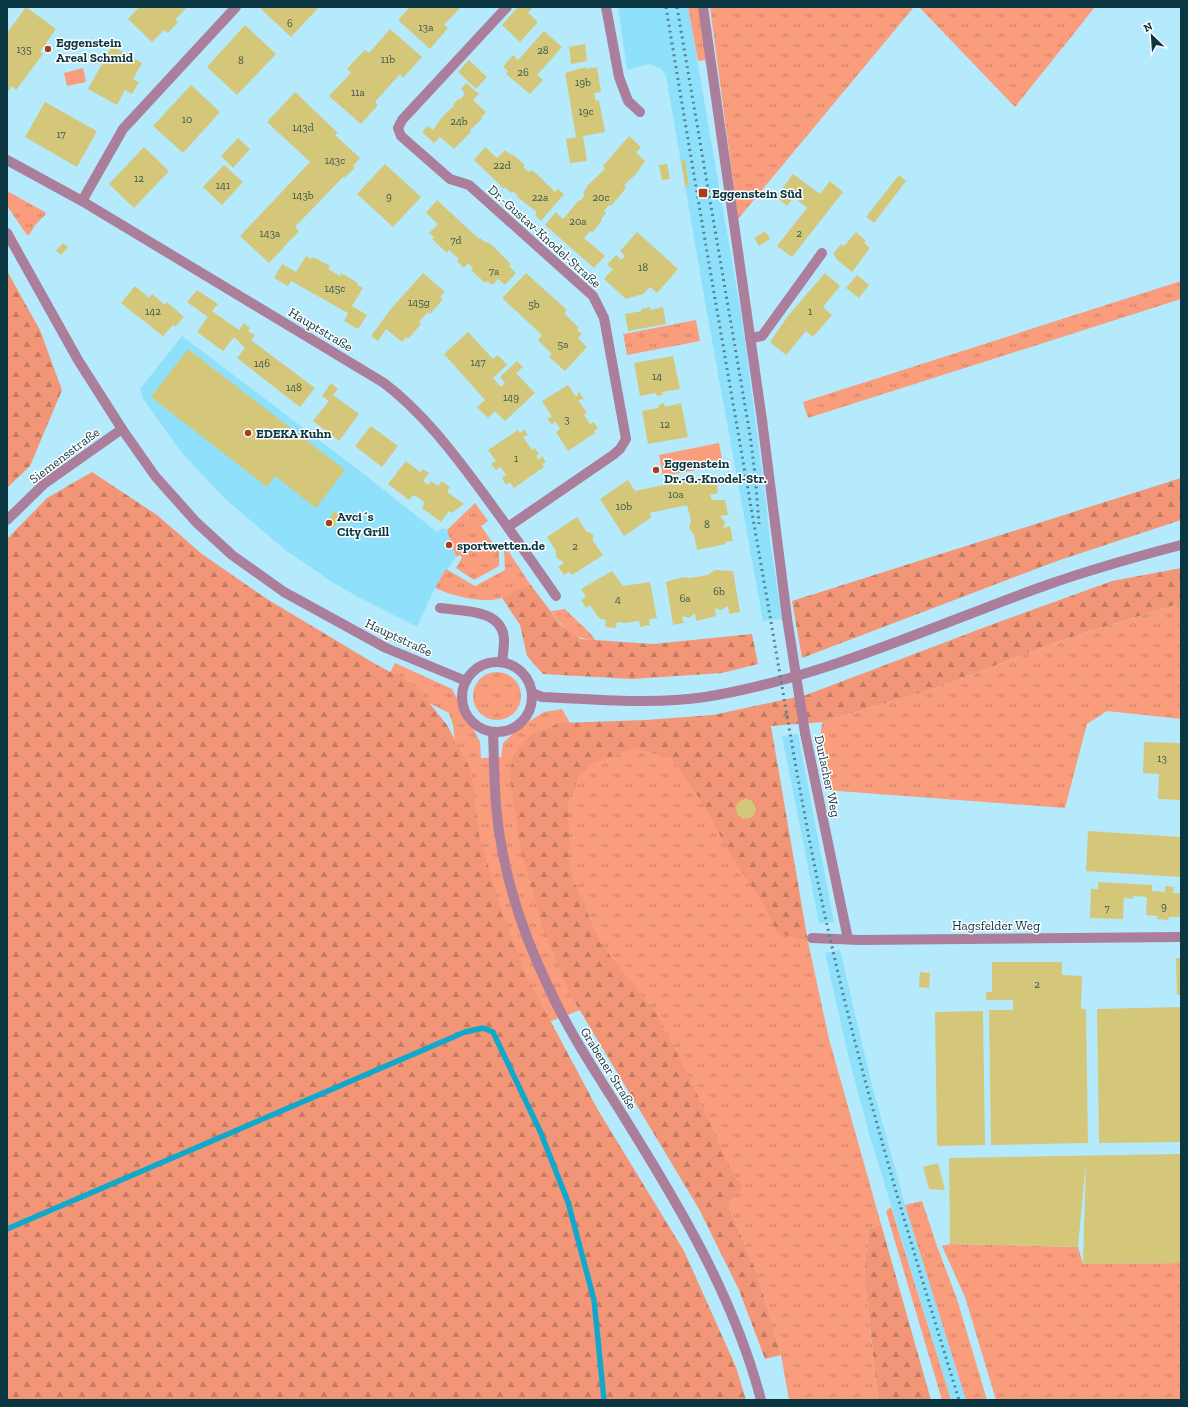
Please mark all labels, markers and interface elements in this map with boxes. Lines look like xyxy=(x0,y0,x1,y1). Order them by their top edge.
north arrow xyxy=(1132,16,1172,56)
house number: 6 xyxy=(287,17,293,30)
text: N xyxy=(1141,19,1155,35)
house number: 13a xyxy=(419,21,434,34)
place label: Eggenstein Areal Schmid xyxy=(56,35,134,65)
house number: 135 xyxy=(16,43,32,56)
marker: Eggenstein Areal Schmid xyxy=(43,44,53,54)
house number: 28 xyxy=(537,44,549,57)
house number: 11b xyxy=(381,53,395,66)
house number: 8 xyxy=(238,54,244,67)
house number: 26 xyxy=(517,66,529,79)
house number: 19b xyxy=(575,76,591,89)
house number: 11a xyxy=(351,86,366,99)
house number: 19c xyxy=(578,105,594,118)
house number: 10 xyxy=(182,113,192,126)
house number: 24b xyxy=(450,115,468,128)
house number: 143d xyxy=(292,121,314,134)
house number: 17 xyxy=(56,128,66,141)
house number: 143c xyxy=(325,154,345,167)
house number: 22d xyxy=(493,159,511,172)
house number: 12 xyxy=(134,172,144,185)
house number: 141 xyxy=(216,179,231,192)
street label: Dr.-Gustav-Knodel-Straße xyxy=(485,182,604,291)
place label: Eggenstein Süd xyxy=(712,186,803,201)
marker: Eggenstein Süd xyxy=(697,187,709,199)
house number: 143b xyxy=(292,189,314,202)
house number: 9 xyxy=(386,190,392,203)
house number: 22a xyxy=(532,191,549,204)
house number: 20c xyxy=(592,191,610,204)
house number: 20a xyxy=(569,215,587,228)
house number: 143a xyxy=(260,227,281,240)
house number: 2 xyxy=(796,227,802,240)
house number: 7d xyxy=(450,234,462,247)
house number: 18 xyxy=(638,261,648,274)
house number: 7a xyxy=(489,265,500,278)
house number: 145c xyxy=(325,282,345,295)
house number: 145g xyxy=(408,296,430,309)
house number: 5b xyxy=(528,298,540,311)
street label: Hauptstraße xyxy=(286,304,355,354)
house number: 142 xyxy=(145,305,161,318)
house number: 1 xyxy=(808,305,813,318)
house number: 5a xyxy=(558,338,569,351)
house number: 147 xyxy=(470,356,486,369)
house number: 146 xyxy=(254,357,270,370)
house number: 14 xyxy=(652,370,662,383)
house number: 148 xyxy=(286,381,302,394)
house number: 149 xyxy=(503,391,519,404)
house number: 3 xyxy=(564,413,570,426)
house number: 12 xyxy=(660,418,670,431)
street label: Siemensstraße xyxy=(26,424,102,487)
place label: EDEKA Kuhn xyxy=(256,426,332,441)
marker: EDEKA Kuhn xyxy=(243,428,253,438)
house number: 1 xyxy=(514,452,519,465)
place label: Eggenstein Dr.-G.-Knodel-Str. xyxy=(664,456,767,486)
marker: Eggenstein Dr.-G.-Knodel-Str. xyxy=(651,465,661,475)
house number: 10a xyxy=(668,488,685,501)
house number: 10b xyxy=(616,500,632,513)
place label: Avci´s City Grill xyxy=(337,509,390,539)
marker: Avci´s City Grill xyxy=(324,518,334,528)
house number: 8 xyxy=(704,518,710,531)
place label: sportwetten.de xyxy=(457,538,546,553)
marker: sportwetten.de xyxy=(444,540,454,550)
house number: 2 xyxy=(572,540,578,553)
house number: 6b xyxy=(713,585,725,598)
house number: 6a xyxy=(679,592,691,605)
house number: 4 xyxy=(615,593,621,606)
street label: Hauptstraße xyxy=(363,615,435,659)
street label: Durlacher Weg xyxy=(811,734,844,819)
house number: 13 xyxy=(1157,752,1167,765)
house number: 9 xyxy=(1161,900,1167,913)
house number: 7 xyxy=(1104,902,1110,915)
street label: Hagsfelder Weg xyxy=(952,918,1040,933)
house number: 2 xyxy=(1034,978,1040,991)
street label: Grabener Straße xyxy=(577,1025,640,1112)

